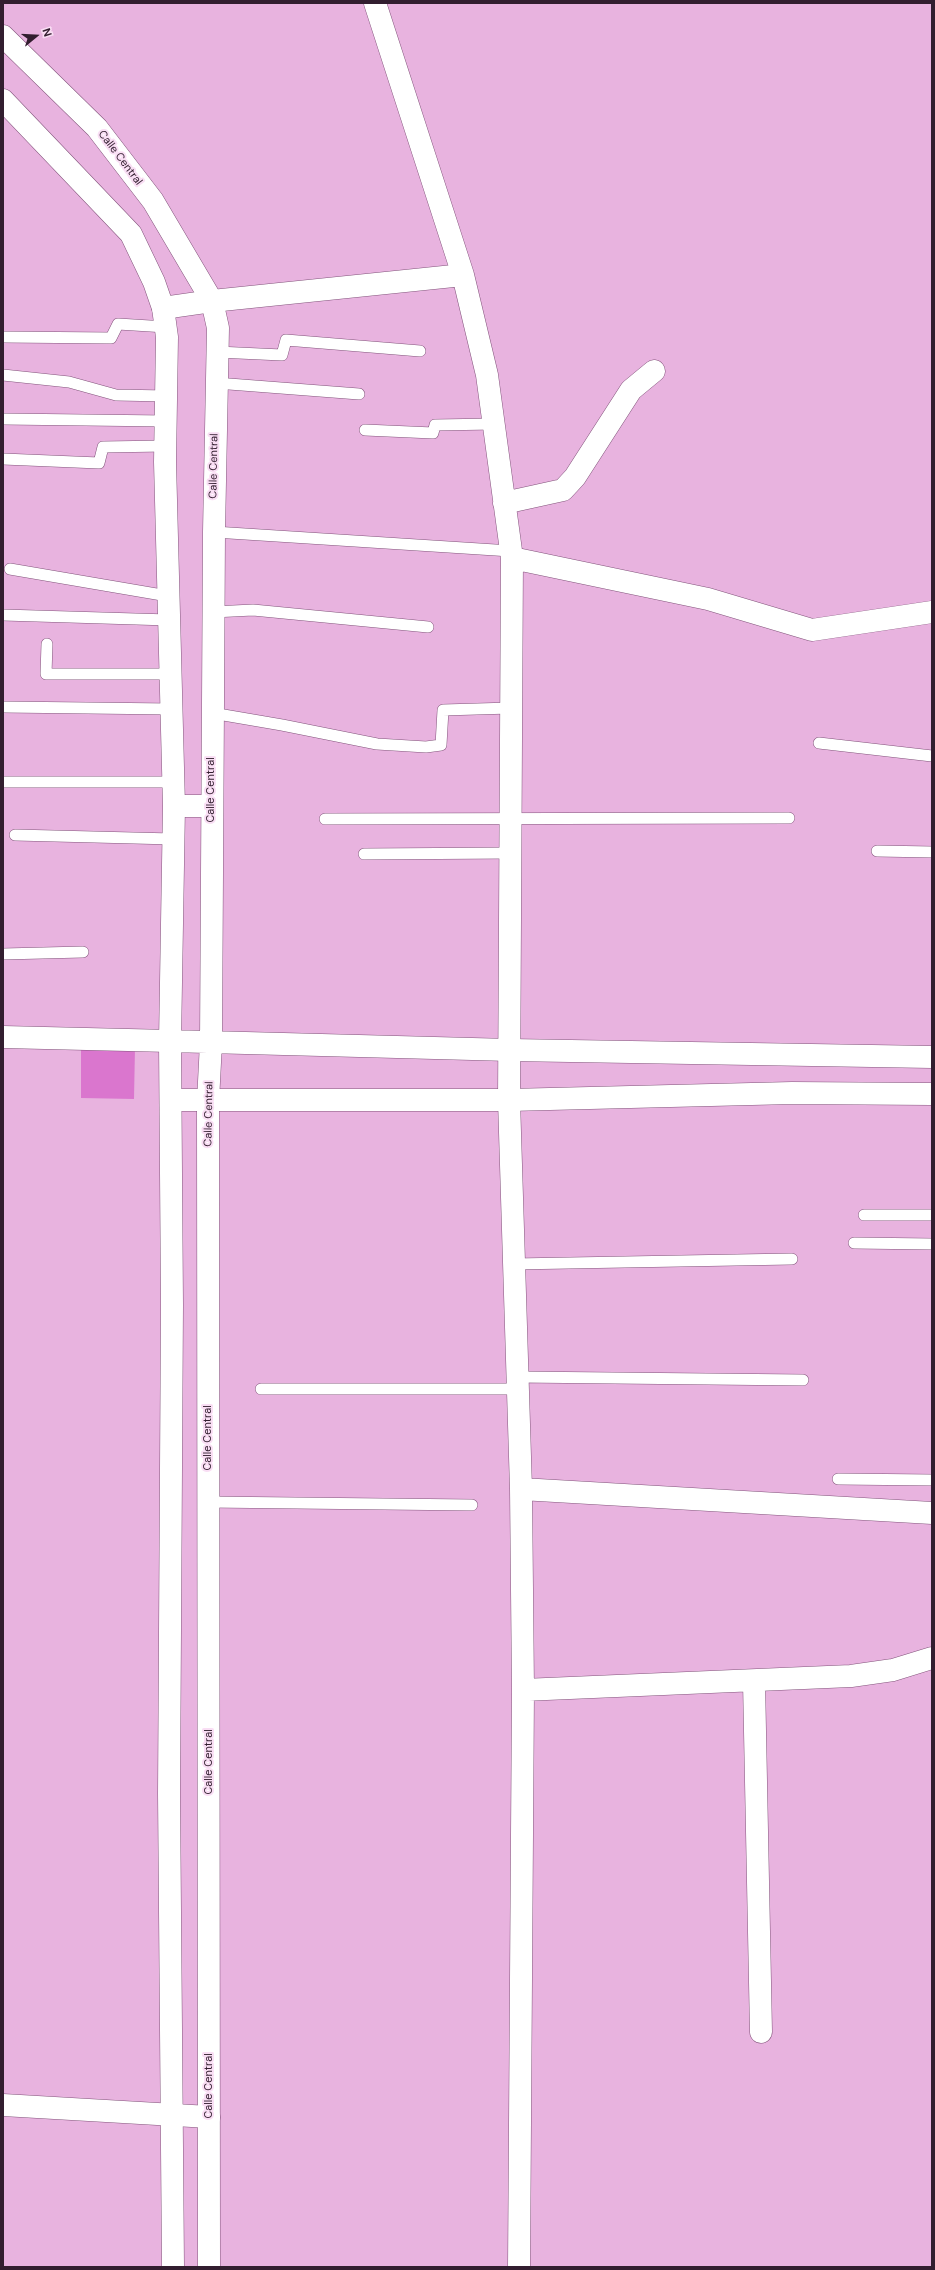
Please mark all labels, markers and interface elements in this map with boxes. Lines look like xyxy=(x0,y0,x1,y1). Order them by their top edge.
north arrow xyxy=(16,16,56,56)
text: N xyxy=(40,26,55,38)
street label: Calle Central xyxy=(95,128,145,188)
street label: Calle Central xyxy=(207,433,221,499)
street label: Calle Central xyxy=(204,757,218,823)
street label: Calle Central xyxy=(202,1081,216,1147)
street label: Calle Central xyxy=(201,1405,215,1471)
street label: Calle Central xyxy=(202,1729,216,1795)
street label: Calle Central xyxy=(202,2053,216,2119)

